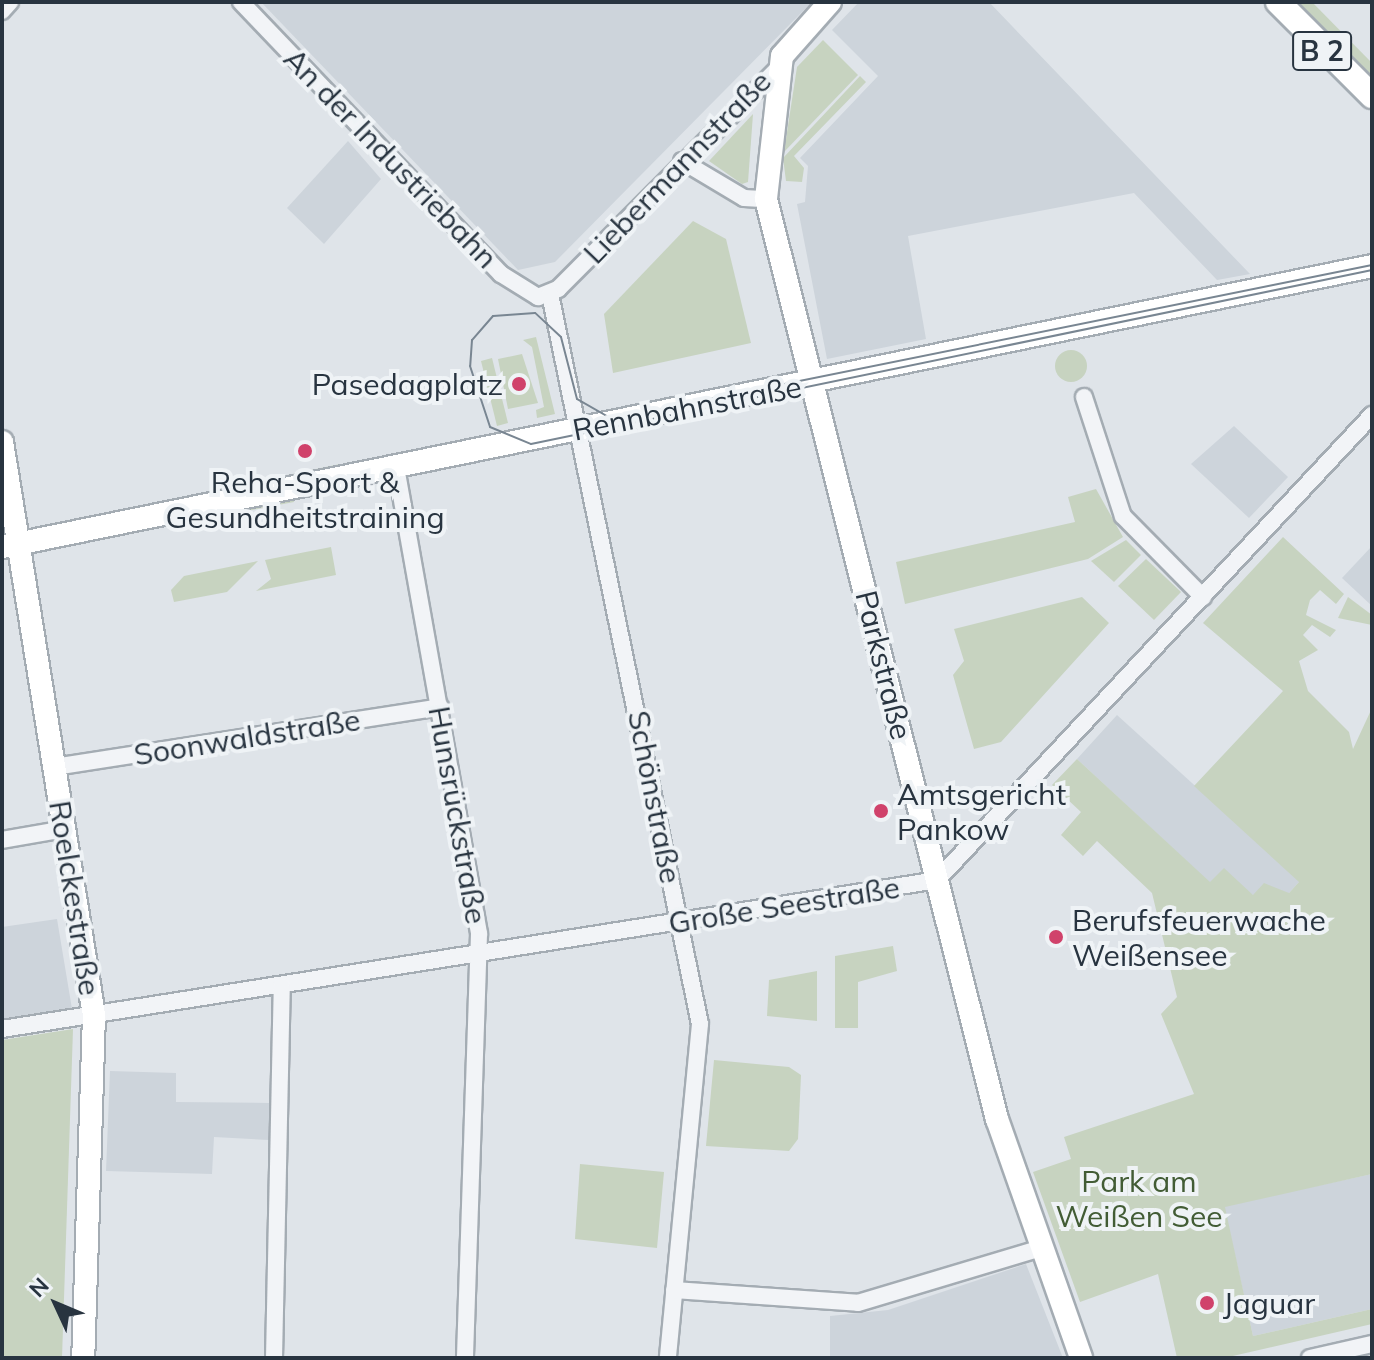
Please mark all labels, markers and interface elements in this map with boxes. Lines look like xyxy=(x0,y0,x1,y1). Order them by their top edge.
road number: B 2 xyxy=(1292,27,1352,75)
street label: An der Industriebahn xyxy=(277,41,505,275)
street label: Liebermannstraße xyxy=(576,63,778,271)
place label: Pasedagplatz xyxy=(312,366,503,402)
street label: Rennbahnstraße xyxy=(570,368,804,448)
marker: Pasedagplatz xyxy=(510,375,528,393)
marker: Reha-Sport & Gesundheitstraining xyxy=(296,442,314,460)
place label: Reha-Sport & Gesundheitstraining xyxy=(165,464,445,534)
street label: Parkstraße xyxy=(848,587,920,743)
street label: Soonwaldstraße xyxy=(131,701,363,773)
street label: Hunsrückstraße xyxy=(421,703,495,927)
street label: Schönstraße xyxy=(621,708,689,886)
place label: Amtsgericht Pankow xyxy=(897,776,1066,846)
street label: Roelckestraße xyxy=(42,798,108,998)
marker: Amtsgericht Pankow xyxy=(872,802,890,820)
street label: Große Seestraße xyxy=(666,869,902,941)
place label: Berufsfeuerwache Weißensee xyxy=(1072,902,1326,972)
marker: Berufsfeuerwache Weißensee xyxy=(1047,928,1065,946)
park label: Park am Weißen See xyxy=(1055,1163,1223,1234)
north arrow xyxy=(16,1264,96,1344)
text: N xyxy=(23,1272,55,1303)
place label: Jaguar xyxy=(1223,1285,1315,1321)
marker: Jaguar xyxy=(1198,1294,1216,1312)

